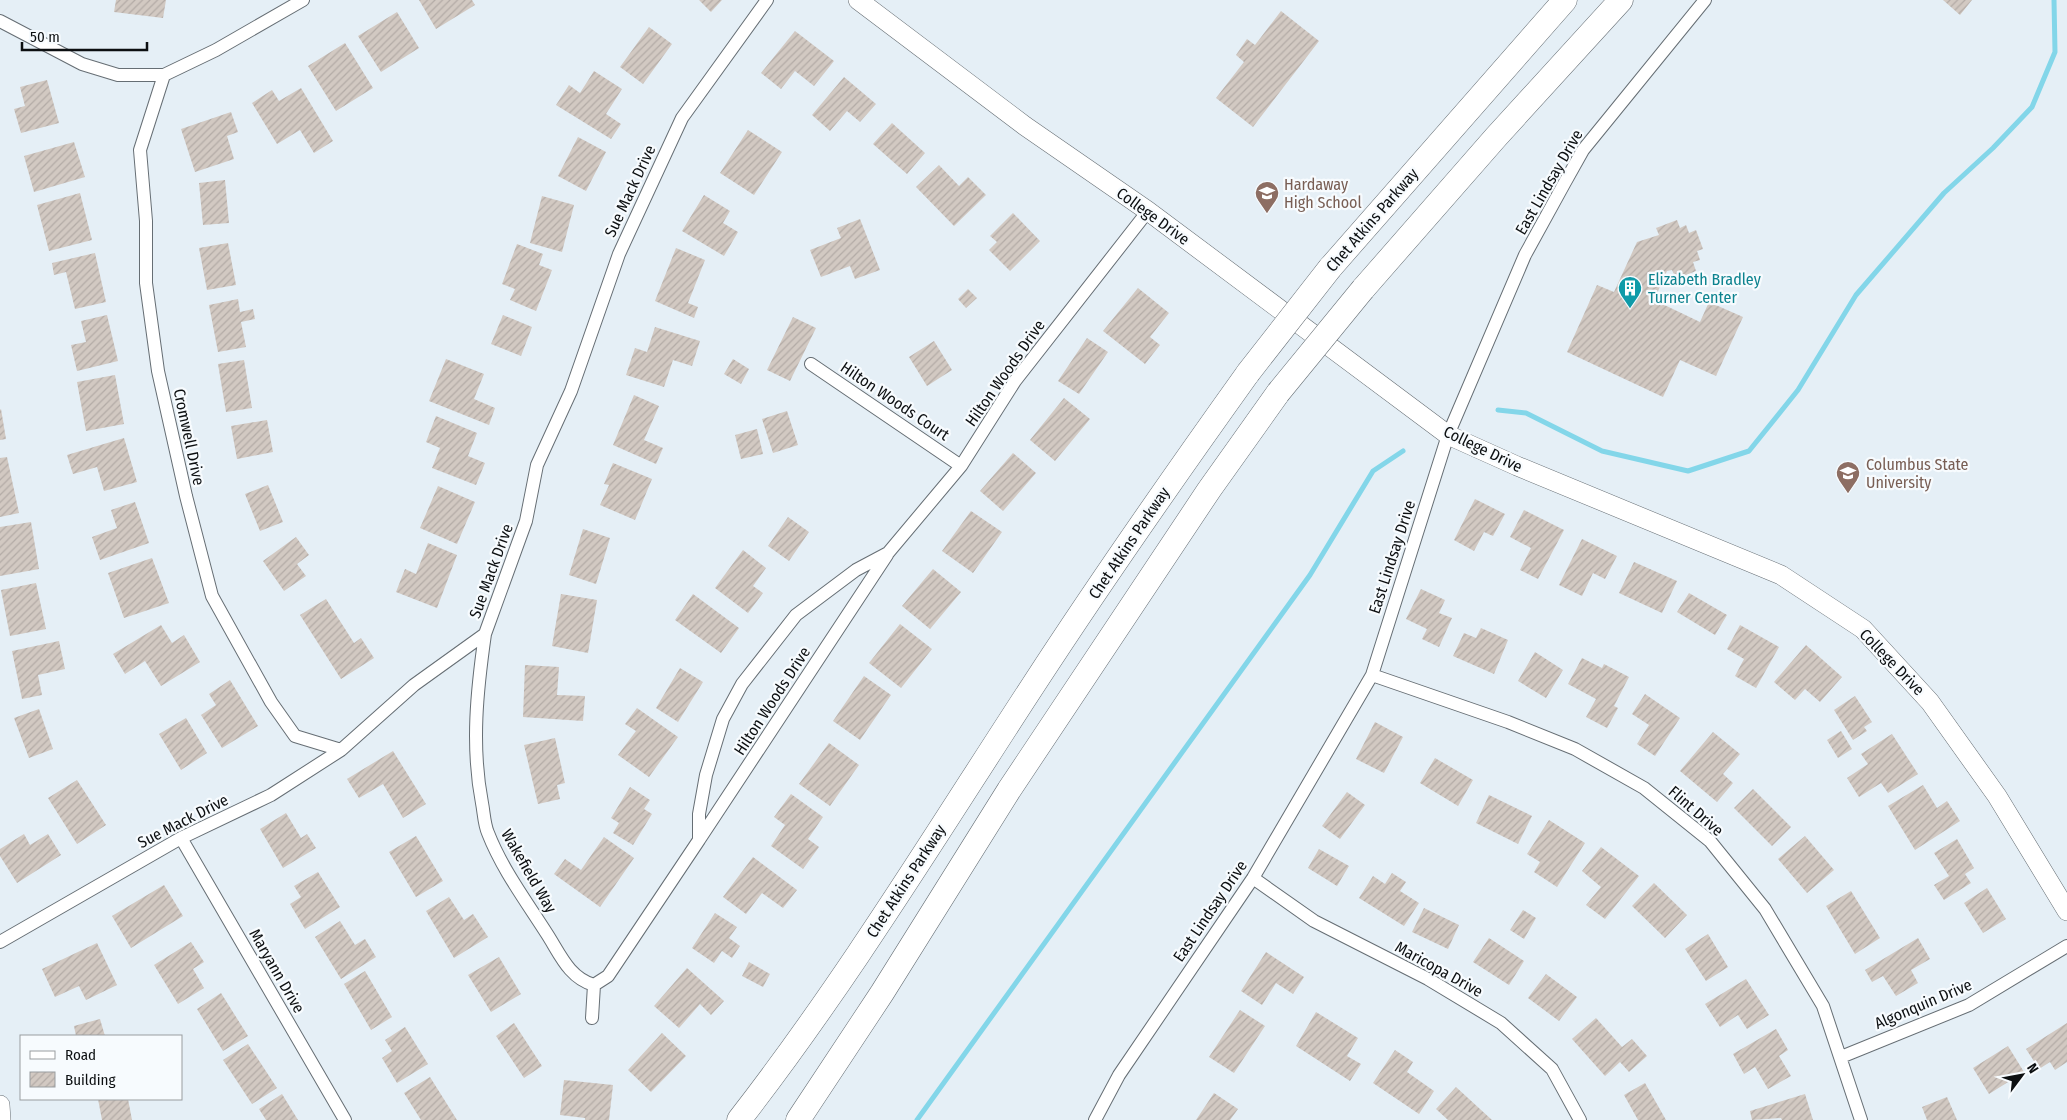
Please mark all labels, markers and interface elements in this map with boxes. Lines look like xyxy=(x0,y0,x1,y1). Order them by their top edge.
scale bar xyxy=(22,20,148,52)
text: 50 m xyxy=(30,28,60,46)
street label: East Lindsay Drive xyxy=(1511,126,1587,238)
street label: Sue Mack Drive xyxy=(600,142,660,240)
street label: Chet Atkins Parkway xyxy=(1322,164,1423,276)
place label: Hardaway High School xyxy=(1284,175,1362,212)
school or university icon: Hardaway High School xyxy=(1254,180,1280,214)
street label: College Drive xyxy=(1113,183,1193,249)
place label: Elizabeth Bradley Turner Center xyxy=(1648,270,1762,307)
building icon: Elizabeth Bradley Turner Center xyxy=(1617,275,1643,309)
street label: Hilton Woods Drive xyxy=(961,316,1049,430)
street label: Hilton Woods Court xyxy=(837,358,953,445)
street label: Cromwell Drive xyxy=(169,387,209,487)
street label: College Drive xyxy=(1441,422,1526,476)
place label: Columbus State University xyxy=(1866,455,1968,492)
school or university icon: Columbus State University xyxy=(1835,460,1861,494)
street label: Chet Atkins Parkway xyxy=(1085,483,1174,603)
street label: East Lindsay Drive xyxy=(1365,498,1419,616)
street label: Sue Mack Drive xyxy=(465,521,517,621)
street label: College Drive xyxy=(1856,625,1929,699)
street label: Hilton Woods Drive xyxy=(730,643,814,759)
street label: Flint Drive xyxy=(1665,782,1727,840)
street label: Sue Mack Drive xyxy=(135,790,232,852)
street label: Chet Atkins Parkway xyxy=(862,820,950,941)
street label: Wakefield Way xyxy=(497,826,561,917)
street label: East Lindsay Drive xyxy=(1169,857,1251,965)
street label: Maryann Drive xyxy=(245,926,309,1017)
street label: Maricopa Drive xyxy=(1392,937,1486,1001)
street label: Algonquin Drive xyxy=(1872,975,1975,1033)
legend xyxy=(20,1035,182,1100)
text: Road xyxy=(65,1046,96,1064)
north arrow xyxy=(1997,1050,2047,1100)
text: N xyxy=(2023,1060,2042,1076)
text: Building xyxy=(65,1071,116,1089)

